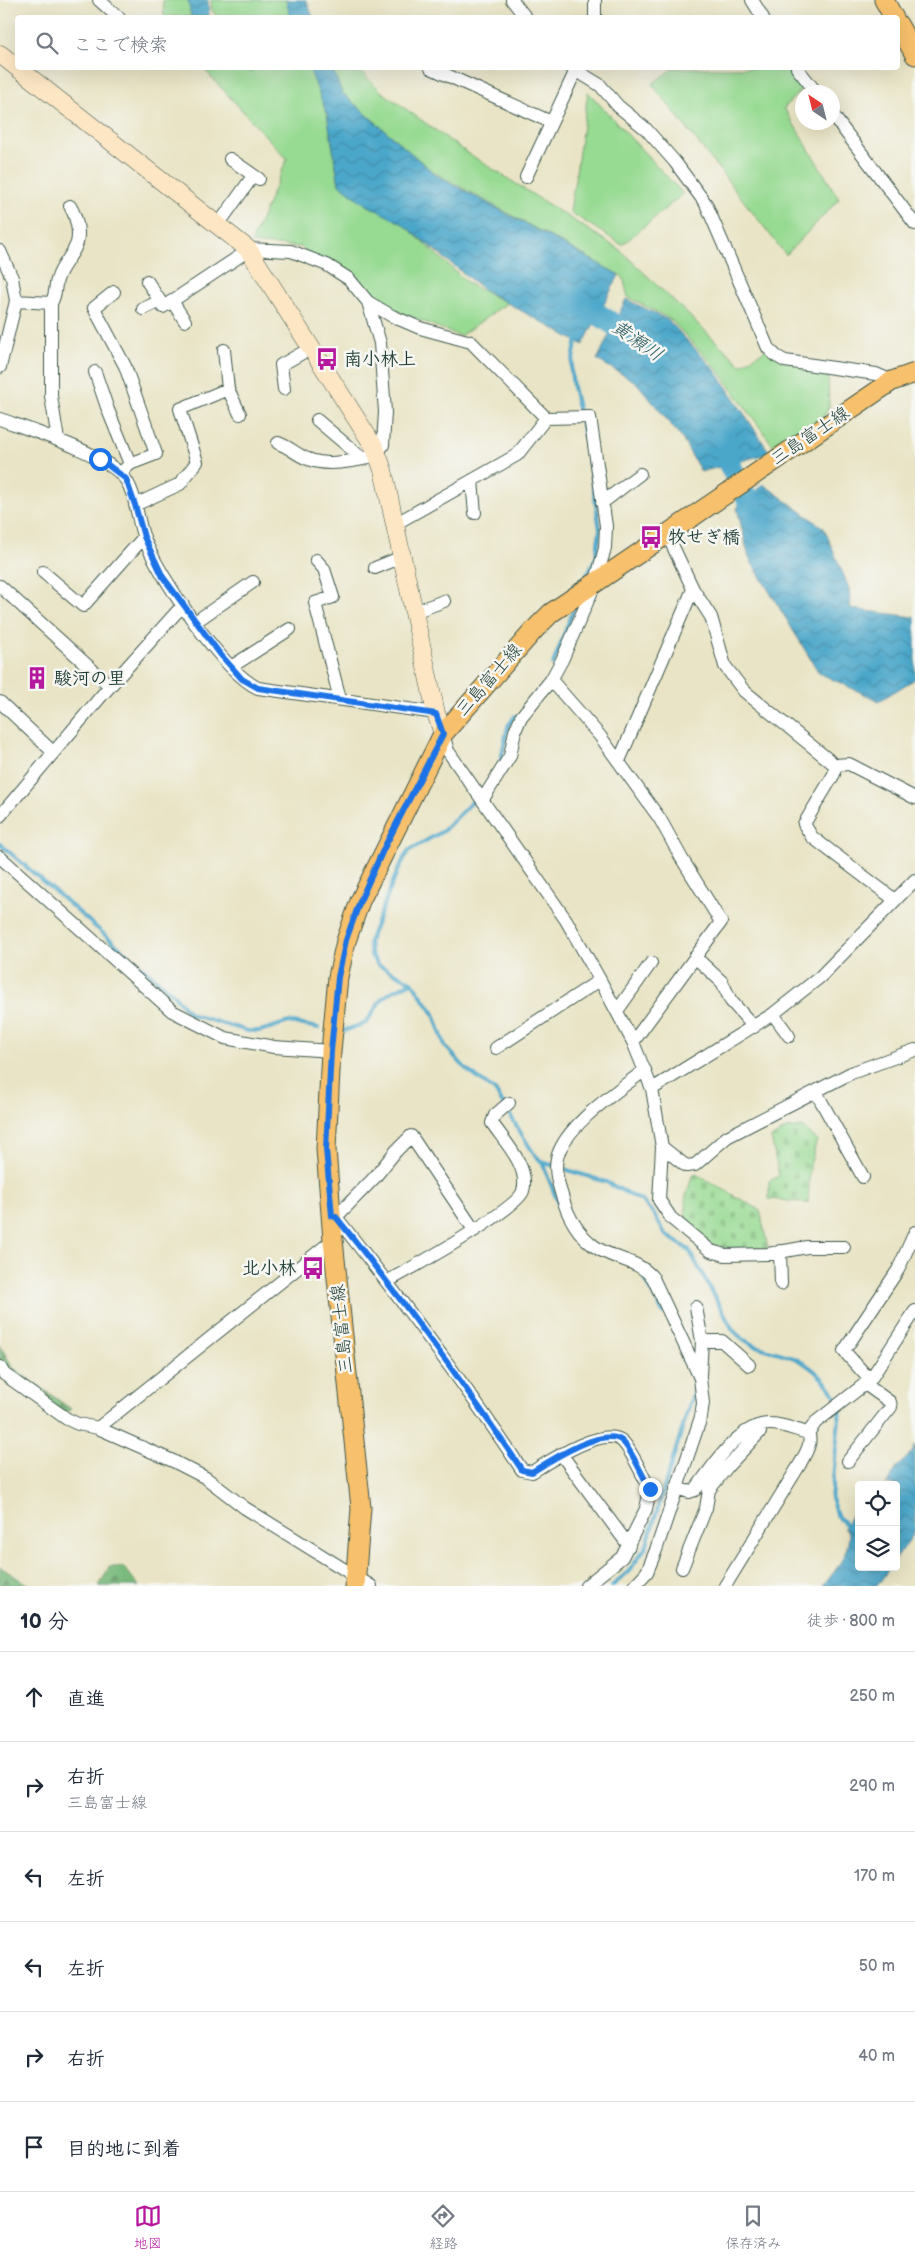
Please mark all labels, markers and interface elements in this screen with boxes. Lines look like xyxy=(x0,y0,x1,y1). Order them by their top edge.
search box xyxy=(15,15,900,70)
icon: search xyxy=(33,29,61,57)
text: ここで検索 xyxy=(73,34,168,57)
north arrow xyxy=(795,85,840,130)
water label: 黄瀬川 xyxy=(607,315,667,367)
bus stop icon: 南小林上 xyxy=(314,346,340,372)
place label: 南小林上 xyxy=(344,349,416,370)
street label: 三島富士線 xyxy=(767,402,853,470)
route start xyxy=(89,448,112,471)
bus stop icon: 牧せぎ橋 xyxy=(638,524,664,550)
place label: 牧せぎ橋 xyxy=(668,527,740,548)
street label: 三島富士線 xyxy=(452,639,526,721)
building icon: 駿河の里 xyxy=(24,665,50,691)
place label: 駿河の里 xyxy=(54,668,126,689)
bus stop icon: 北小林 xyxy=(300,1255,326,1281)
place label: 北小林 xyxy=(242,1258,296,1279)
street label: 三島富士線 xyxy=(327,1283,357,1375)
route end xyxy=(639,1478,662,1501)
map controls xyxy=(855,1481,900,1571)
button: locate xyxy=(855,1481,900,1526)
button: layers xyxy=(855,1526,900,1571)
text: 10 分 xyxy=(20,1609,69,1634)
text: 徒歩 · 800 m xyxy=(807,1612,895,1631)
icon: ahead xyxy=(20,1683,48,1711)
text: 250 m xyxy=(849,1687,895,1706)
text: 直進 xyxy=(67,1688,105,1711)
text: 右折 xyxy=(67,1766,105,1789)
icon: right xyxy=(20,1773,48,1801)
text: 290 m xyxy=(849,1777,895,1796)
text: 三島富士線 xyxy=(67,1794,147,1813)
icon: left xyxy=(20,1863,48,1891)
text: 170 m xyxy=(854,1867,895,1886)
text: 左折 xyxy=(67,1868,105,1891)
icon: left xyxy=(20,1953,48,1981)
text: 50 m xyxy=(859,1957,895,1976)
text: 左折 xyxy=(67,1958,105,1981)
icon: right xyxy=(20,2043,48,2071)
text: 40 m xyxy=(858,2047,895,2066)
text: 右折 xyxy=(67,2048,105,2071)
icon: arrive xyxy=(20,2133,48,2161)
text: 目的地に到着 xyxy=(67,2138,181,2161)
tab: 地図 xyxy=(134,2202,162,2252)
tab: 経路 xyxy=(429,2202,457,2252)
tab: 保存済み xyxy=(725,2202,781,2252)

